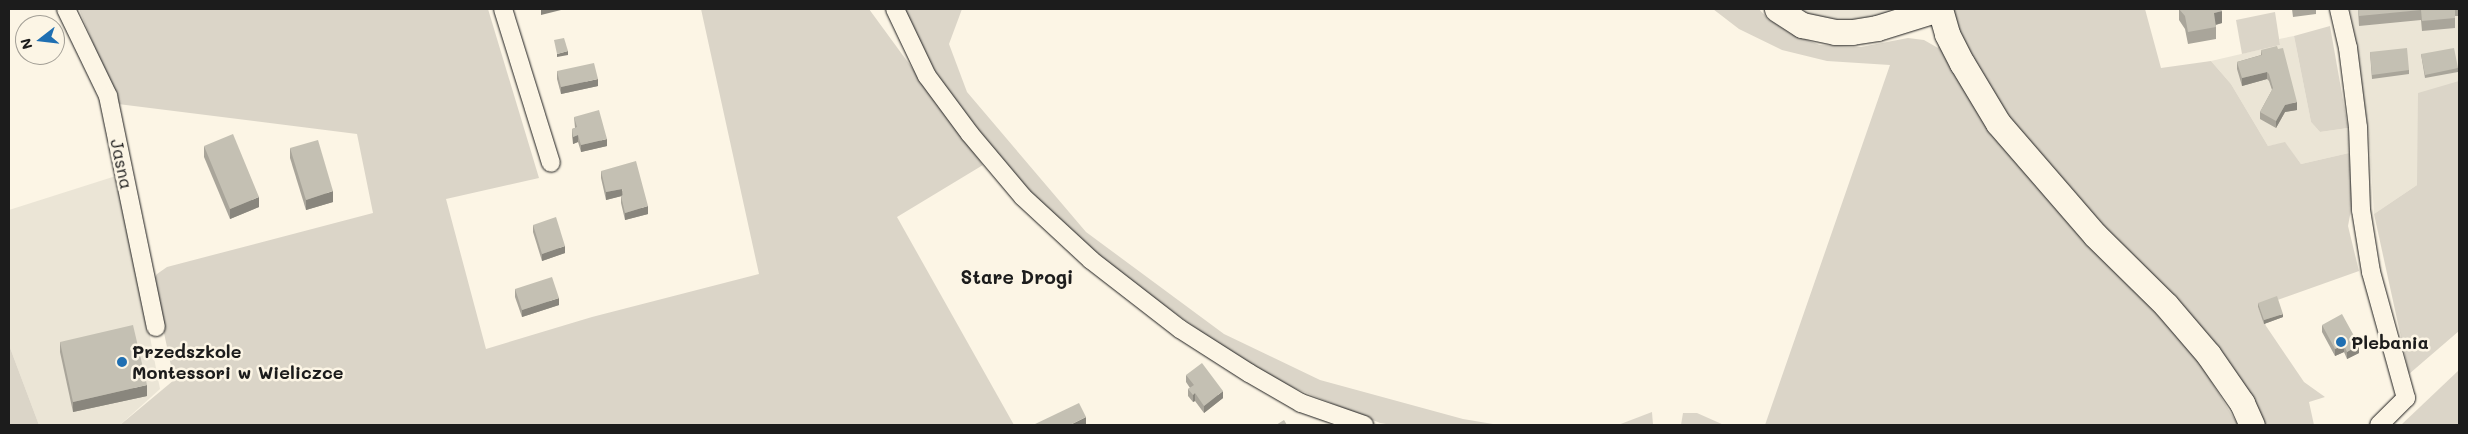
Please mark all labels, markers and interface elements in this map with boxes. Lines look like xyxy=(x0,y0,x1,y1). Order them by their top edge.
north arrow xyxy=(15,15,65,65)
text: N xyxy=(15,36,37,52)
street label: Jasna xyxy=(106,137,138,191)
district label: Stare Drogi xyxy=(961,266,1073,288)
place label: Plebania xyxy=(2351,331,2429,353)
marker: Plebania xyxy=(2335,336,2347,348)
place label: Przedszkole Montessori w Wieliczce xyxy=(132,341,343,384)
marker: Przedszkole Montessori w Wieliczce xyxy=(116,356,128,368)

